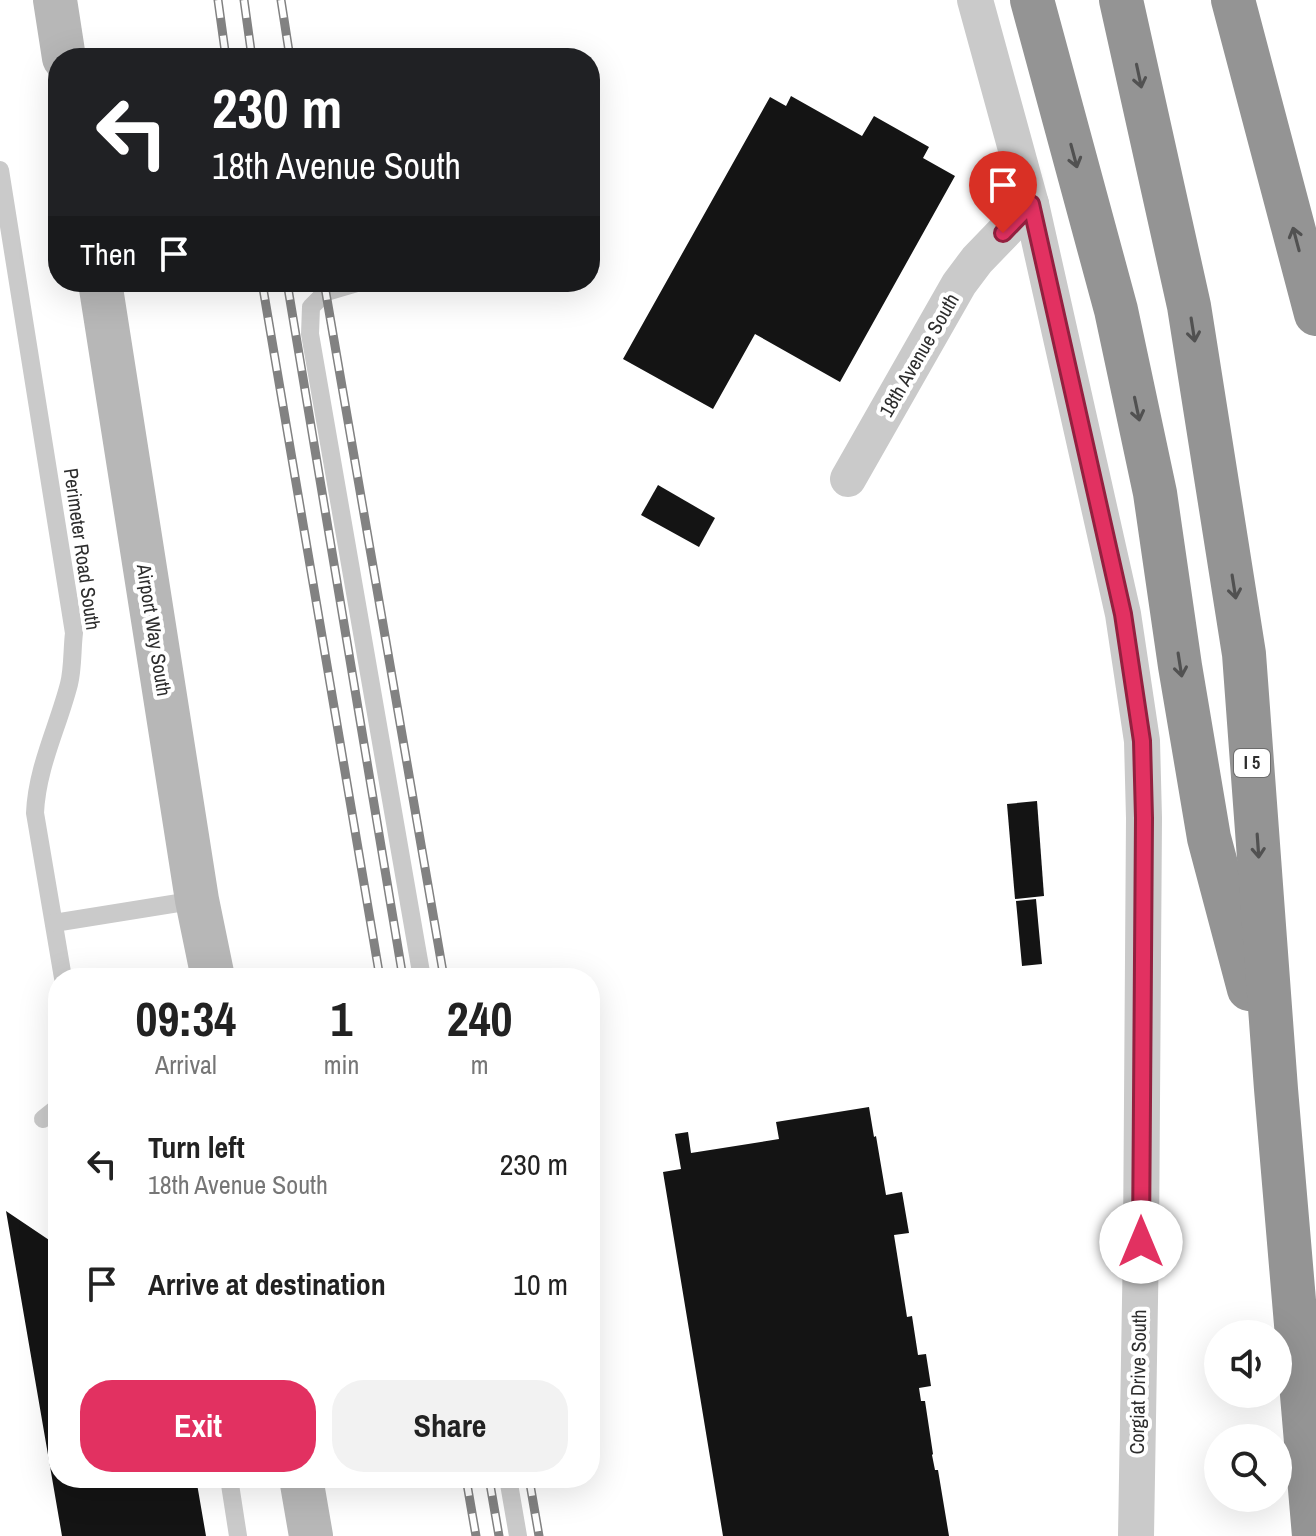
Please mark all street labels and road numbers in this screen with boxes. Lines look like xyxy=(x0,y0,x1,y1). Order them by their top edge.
street label: 18th Avenue South xyxy=(872,288,965,421)
street label: Perimeter Road South xyxy=(58,466,107,632)
street label: Airport Way South xyxy=(131,561,178,698)
road number: I 5 xyxy=(1234,749,1270,777)
street label: Corgiat Drive South xyxy=(1123,1309,1152,1455)

